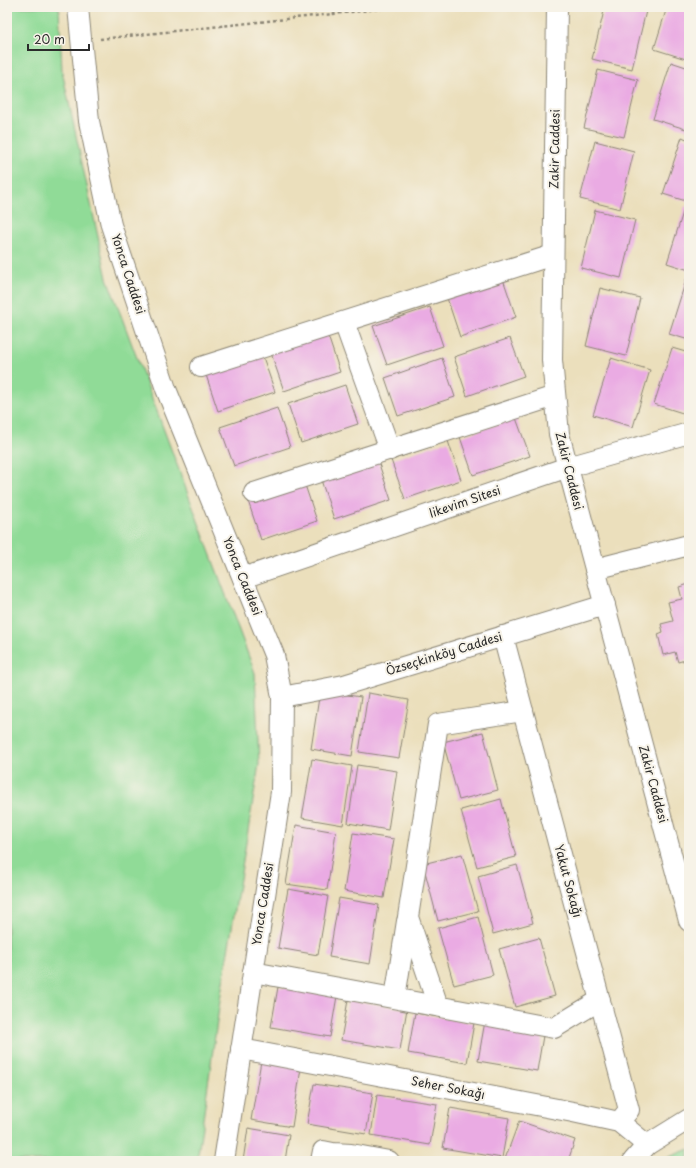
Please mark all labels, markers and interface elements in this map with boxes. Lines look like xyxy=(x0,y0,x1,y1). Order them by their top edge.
scale bar xyxy=(28,26,89,52)
text: 20 m xyxy=(34,30,65,48)
street label: Zakir Caddesi xyxy=(544,109,564,189)
street label: Yonca Caddesi xyxy=(107,231,150,316)
street label: Zakir Caddesi xyxy=(552,430,588,512)
street label: likevim Sitesi xyxy=(427,480,503,522)
street label: Yonca Caddesi xyxy=(219,534,267,618)
street label: Özseçkinköy Caddesi xyxy=(383,627,504,679)
street label: Zakir Caddesi xyxy=(635,743,673,825)
street label: Yakut Sokağı xyxy=(551,842,587,919)
street label: Yonca Caddesi xyxy=(247,861,277,947)
street label: Seher Sokağı xyxy=(410,1071,487,1103)

